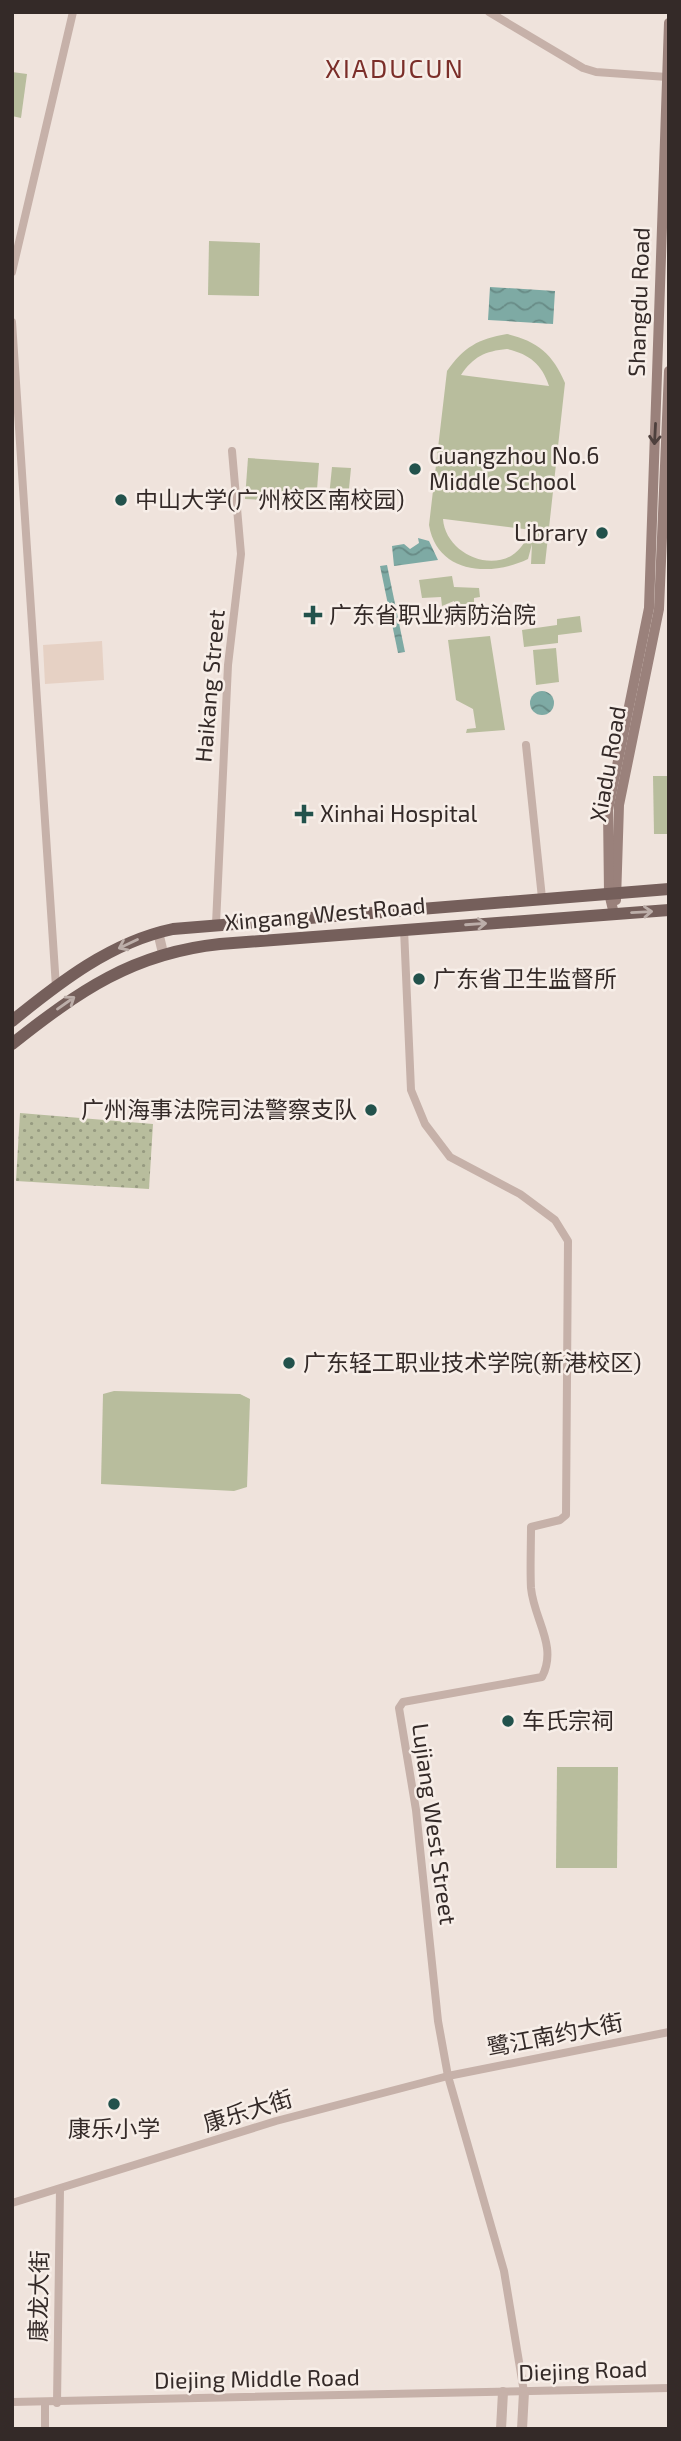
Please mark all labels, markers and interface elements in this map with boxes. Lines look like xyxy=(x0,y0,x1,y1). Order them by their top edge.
district label: XIADUCUN xyxy=(325,52,465,83)
street label: Shangdu Road xyxy=(621,227,655,377)
one-way arrow xyxy=(648,422,661,444)
place label: Guangzhou No.6 Middle School xyxy=(429,441,599,495)
marker: Guangzhou No.6 Middle School xyxy=(407,461,423,477)
place label: 中山大学(广州校区南校园) xyxy=(135,485,405,513)
marker: 中山大学(广州校区南校园) xyxy=(113,492,129,508)
place label: Library xyxy=(514,518,588,546)
marker: Library xyxy=(594,525,610,541)
place label: 广东省职业病防治院 xyxy=(329,600,536,628)
marker: 广东省职业病防治院 xyxy=(303,605,323,625)
street label: Haikang Street xyxy=(188,608,230,763)
street label: Xiadu Road xyxy=(583,704,631,824)
place label: Xinhai Hospital xyxy=(320,799,477,827)
marker: Xinhai Hospital xyxy=(294,804,314,824)
street label: Xingang West Road xyxy=(223,890,427,936)
one-way arrow xyxy=(630,905,652,918)
one-way arrow xyxy=(464,917,486,930)
one-way arrow xyxy=(118,938,139,951)
place label: 广东省卫生监督所 xyxy=(433,964,617,992)
marker: 广东省卫生监督所 xyxy=(411,971,427,987)
one-way arrow xyxy=(56,996,75,1010)
place label: 广州海事法院司法警察支队 xyxy=(81,1095,357,1123)
marker: 广州海事法院司法警察支队 xyxy=(363,1102,379,1118)
place label: 广东轻工职业技术学院(新港校区) xyxy=(303,1348,642,1376)
marker: 广东轻工职业技术学院(新港校区) xyxy=(281,1355,297,1371)
place label: 车氏宗祠 xyxy=(522,1706,614,1734)
marker: 车氏宗祠 xyxy=(500,1713,516,1729)
street label: Lujiang West Street xyxy=(407,1721,463,1927)
street label: 鹭江南约大街 xyxy=(484,2007,625,2061)
street label: 康乐大街 xyxy=(200,2083,296,2137)
marker: 康乐小学 xyxy=(106,2096,122,2112)
place label: 康乐小学 xyxy=(68,2114,160,2142)
street label: 康龙大街 xyxy=(23,2250,53,2342)
street label: Diejing Road xyxy=(518,2354,648,2386)
street label: Diejing Middle Road xyxy=(154,2362,360,2394)

